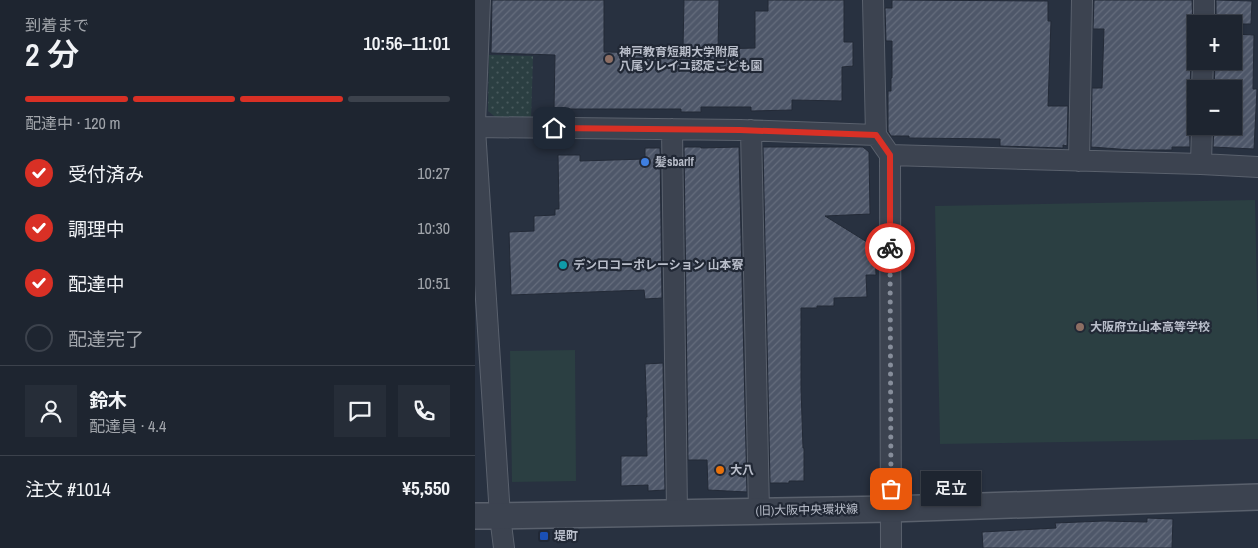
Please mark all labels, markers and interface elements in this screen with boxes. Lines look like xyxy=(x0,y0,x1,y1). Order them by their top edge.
text: 到着まで xyxy=(25,14,89,36)
map controls xyxy=(1187,15,1242,135)
button: + xyxy=(1187,15,1242,70)
text: 10:56–11:01 xyxy=(363,30,450,56)
text: 2 分 xyxy=(25,33,79,76)
place label: 神戸教育短期大学附属 八尾ソレイユ認定こども園 xyxy=(619,44,763,74)
marker: 神戸教育短期大学附属 八尾ソレイユ認定こども園 xyxy=(603,53,615,65)
button: − xyxy=(1187,80,1242,135)
pin xyxy=(533,107,575,149)
text: 配達中 · 120 m xyxy=(25,112,120,134)
icon: home xyxy=(540,114,568,142)
place label: 髪sbarlf xyxy=(655,154,695,170)
marker: 髪sbarlf xyxy=(639,156,651,168)
icon: check xyxy=(25,159,53,187)
text: 受付済み xyxy=(68,161,144,187)
text: 10:27 xyxy=(417,162,450,184)
icon: check xyxy=(25,214,53,242)
text: 調理中 xyxy=(68,216,125,242)
text: 10:30 xyxy=(417,217,450,239)
courier xyxy=(865,223,915,273)
icon: bike xyxy=(876,234,904,262)
place label: デンロコーポレーション 山本寮 xyxy=(573,257,744,273)
marker: デンロコーポレーション 山本寮 xyxy=(557,259,569,271)
icon: check xyxy=(25,269,53,297)
text: 配達中 xyxy=(68,271,125,297)
text: 10:51 xyxy=(417,272,450,294)
place label: 大阪府立山本高等学校 xyxy=(1090,319,1210,335)
marker: 大阪府立山本高等学校 xyxy=(1074,321,1086,333)
text: 配達完了 xyxy=(68,326,144,352)
button: person xyxy=(25,385,77,437)
button: chat xyxy=(334,385,386,437)
button: phone xyxy=(398,385,450,437)
text: 鈴木 xyxy=(89,387,127,413)
text: 配達員 · 4.4 xyxy=(89,415,166,437)
place label: 大八 xyxy=(730,462,754,478)
marker: 大八 xyxy=(714,464,726,476)
pin xyxy=(870,468,912,510)
callout: 足立 xyxy=(921,472,981,506)
text: ¥5,550 xyxy=(402,475,450,501)
icon: bag xyxy=(877,475,905,503)
text: 注文 #1014 xyxy=(25,476,111,502)
text: 足立 xyxy=(935,477,967,499)
street label: (旧)大阪中央環状線 xyxy=(756,501,858,519)
place label: 堤町 xyxy=(554,528,578,544)
marker: 堤町 xyxy=(538,530,550,542)

